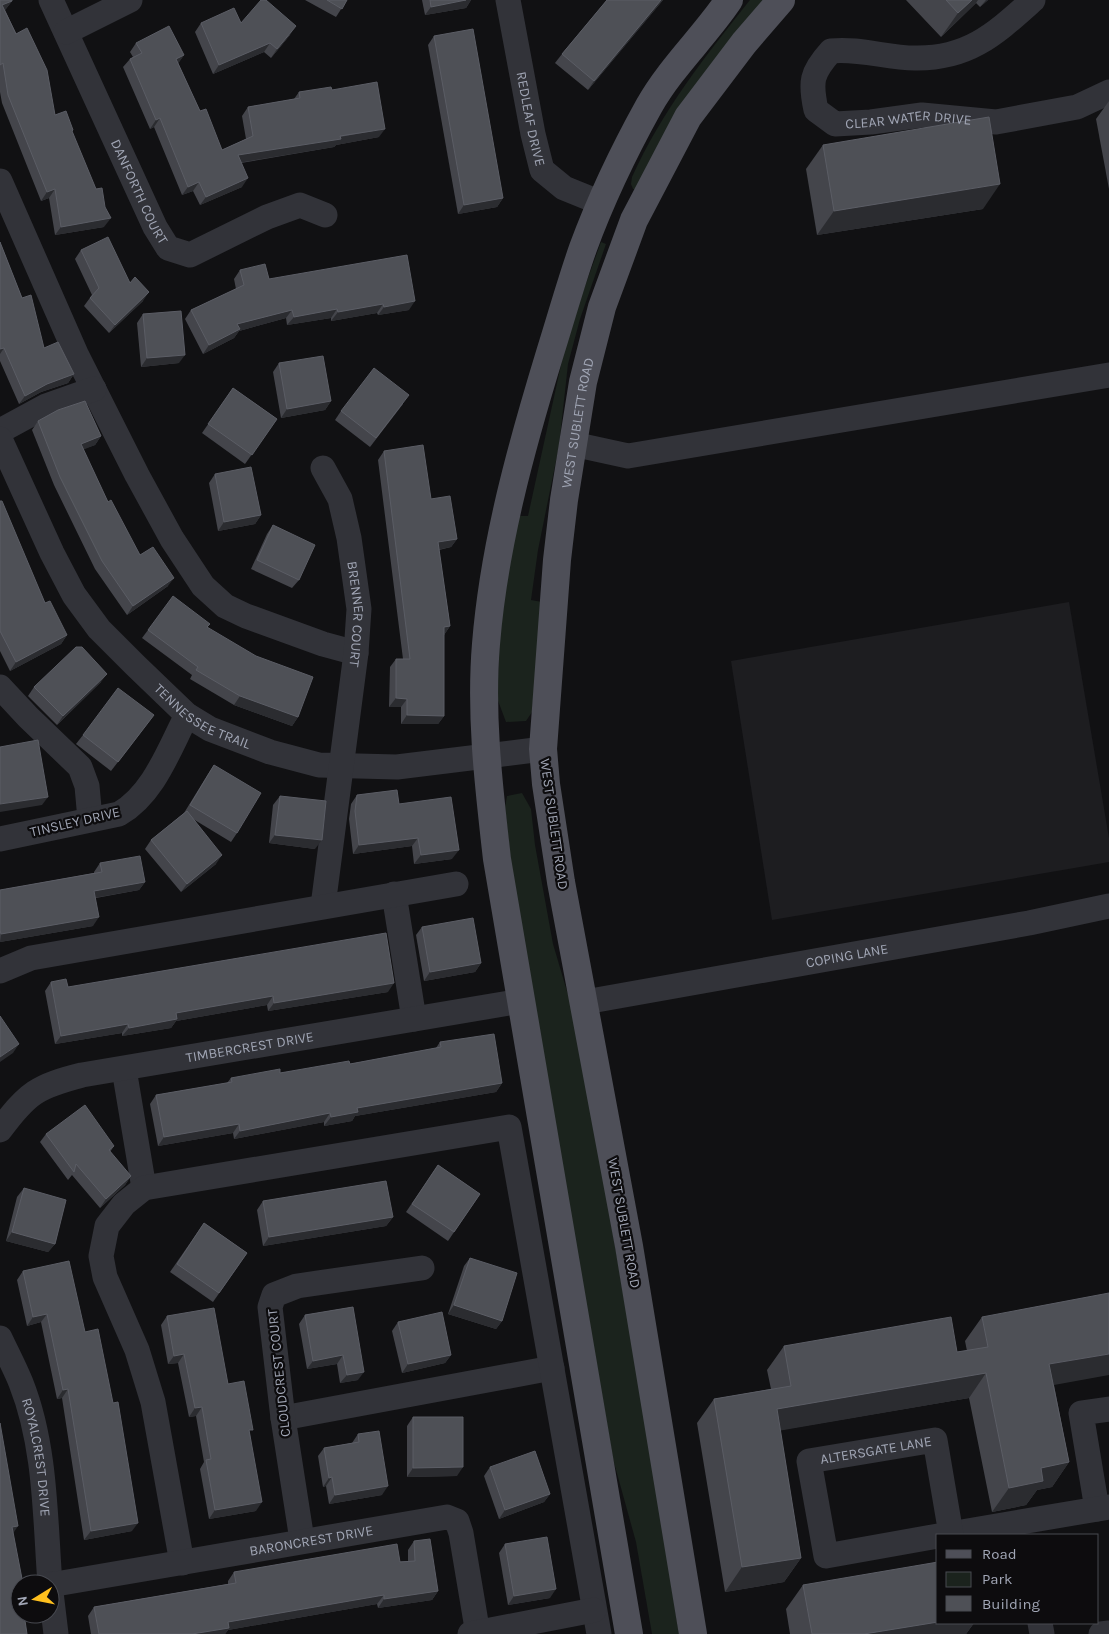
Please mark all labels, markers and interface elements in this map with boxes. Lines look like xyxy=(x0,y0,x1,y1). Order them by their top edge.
street label: REDLEAF DRIVE xyxy=(513,70,549,168)
street label: CLEAR WATER DRIVE xyxy=(845,107,972,132)
street label: DANFORTH COURT xyxy=(107,136,172,247)
street label: WEST SUBLETT ROAD xyxy=(558,356,597,489)
street label: BRENNER COURT xyxy=(344,560,368,668)
street label: TENNESSEE TRAIL xyxy=(151,680,254,753)
street label: WEST SUBLETT ROAD xyxy=(536,757,572,891)
street label: TINSLEY DRIVE xyxy=(28,803,122,841)
street label: COPING LANE xyxy=(804,940,889,971)
street label: TIMBERCREST DRIVE xyxy=(185,1028,315,1066)
street label: WEST SUBLETT ROAD xyxy=(604,1156,644,1290)
street label: CLOUDCREST COURT xyxy=(264,1308,294,1438)
street label: ROYALCREST DRIVE xyxy=(18,1396,54,1517)
street label: ALTERSGATE LANE xyxy=(819,1432,933,1468)
street label: BARONCREST DRIVE xyxy=(248,1521,374,1559)
legend xyxy=(936,1534,1099,1624)
text: Road xyxy=(982,1545,1017,1563)
text: Park xyxy=(982,1570,1012,1588)
north arrow xyxy=(10,1574,60,1624)
text: N xyxy=(13,1595,32,1608)
text: Building xyxy=(982,1595,1040,1613)

